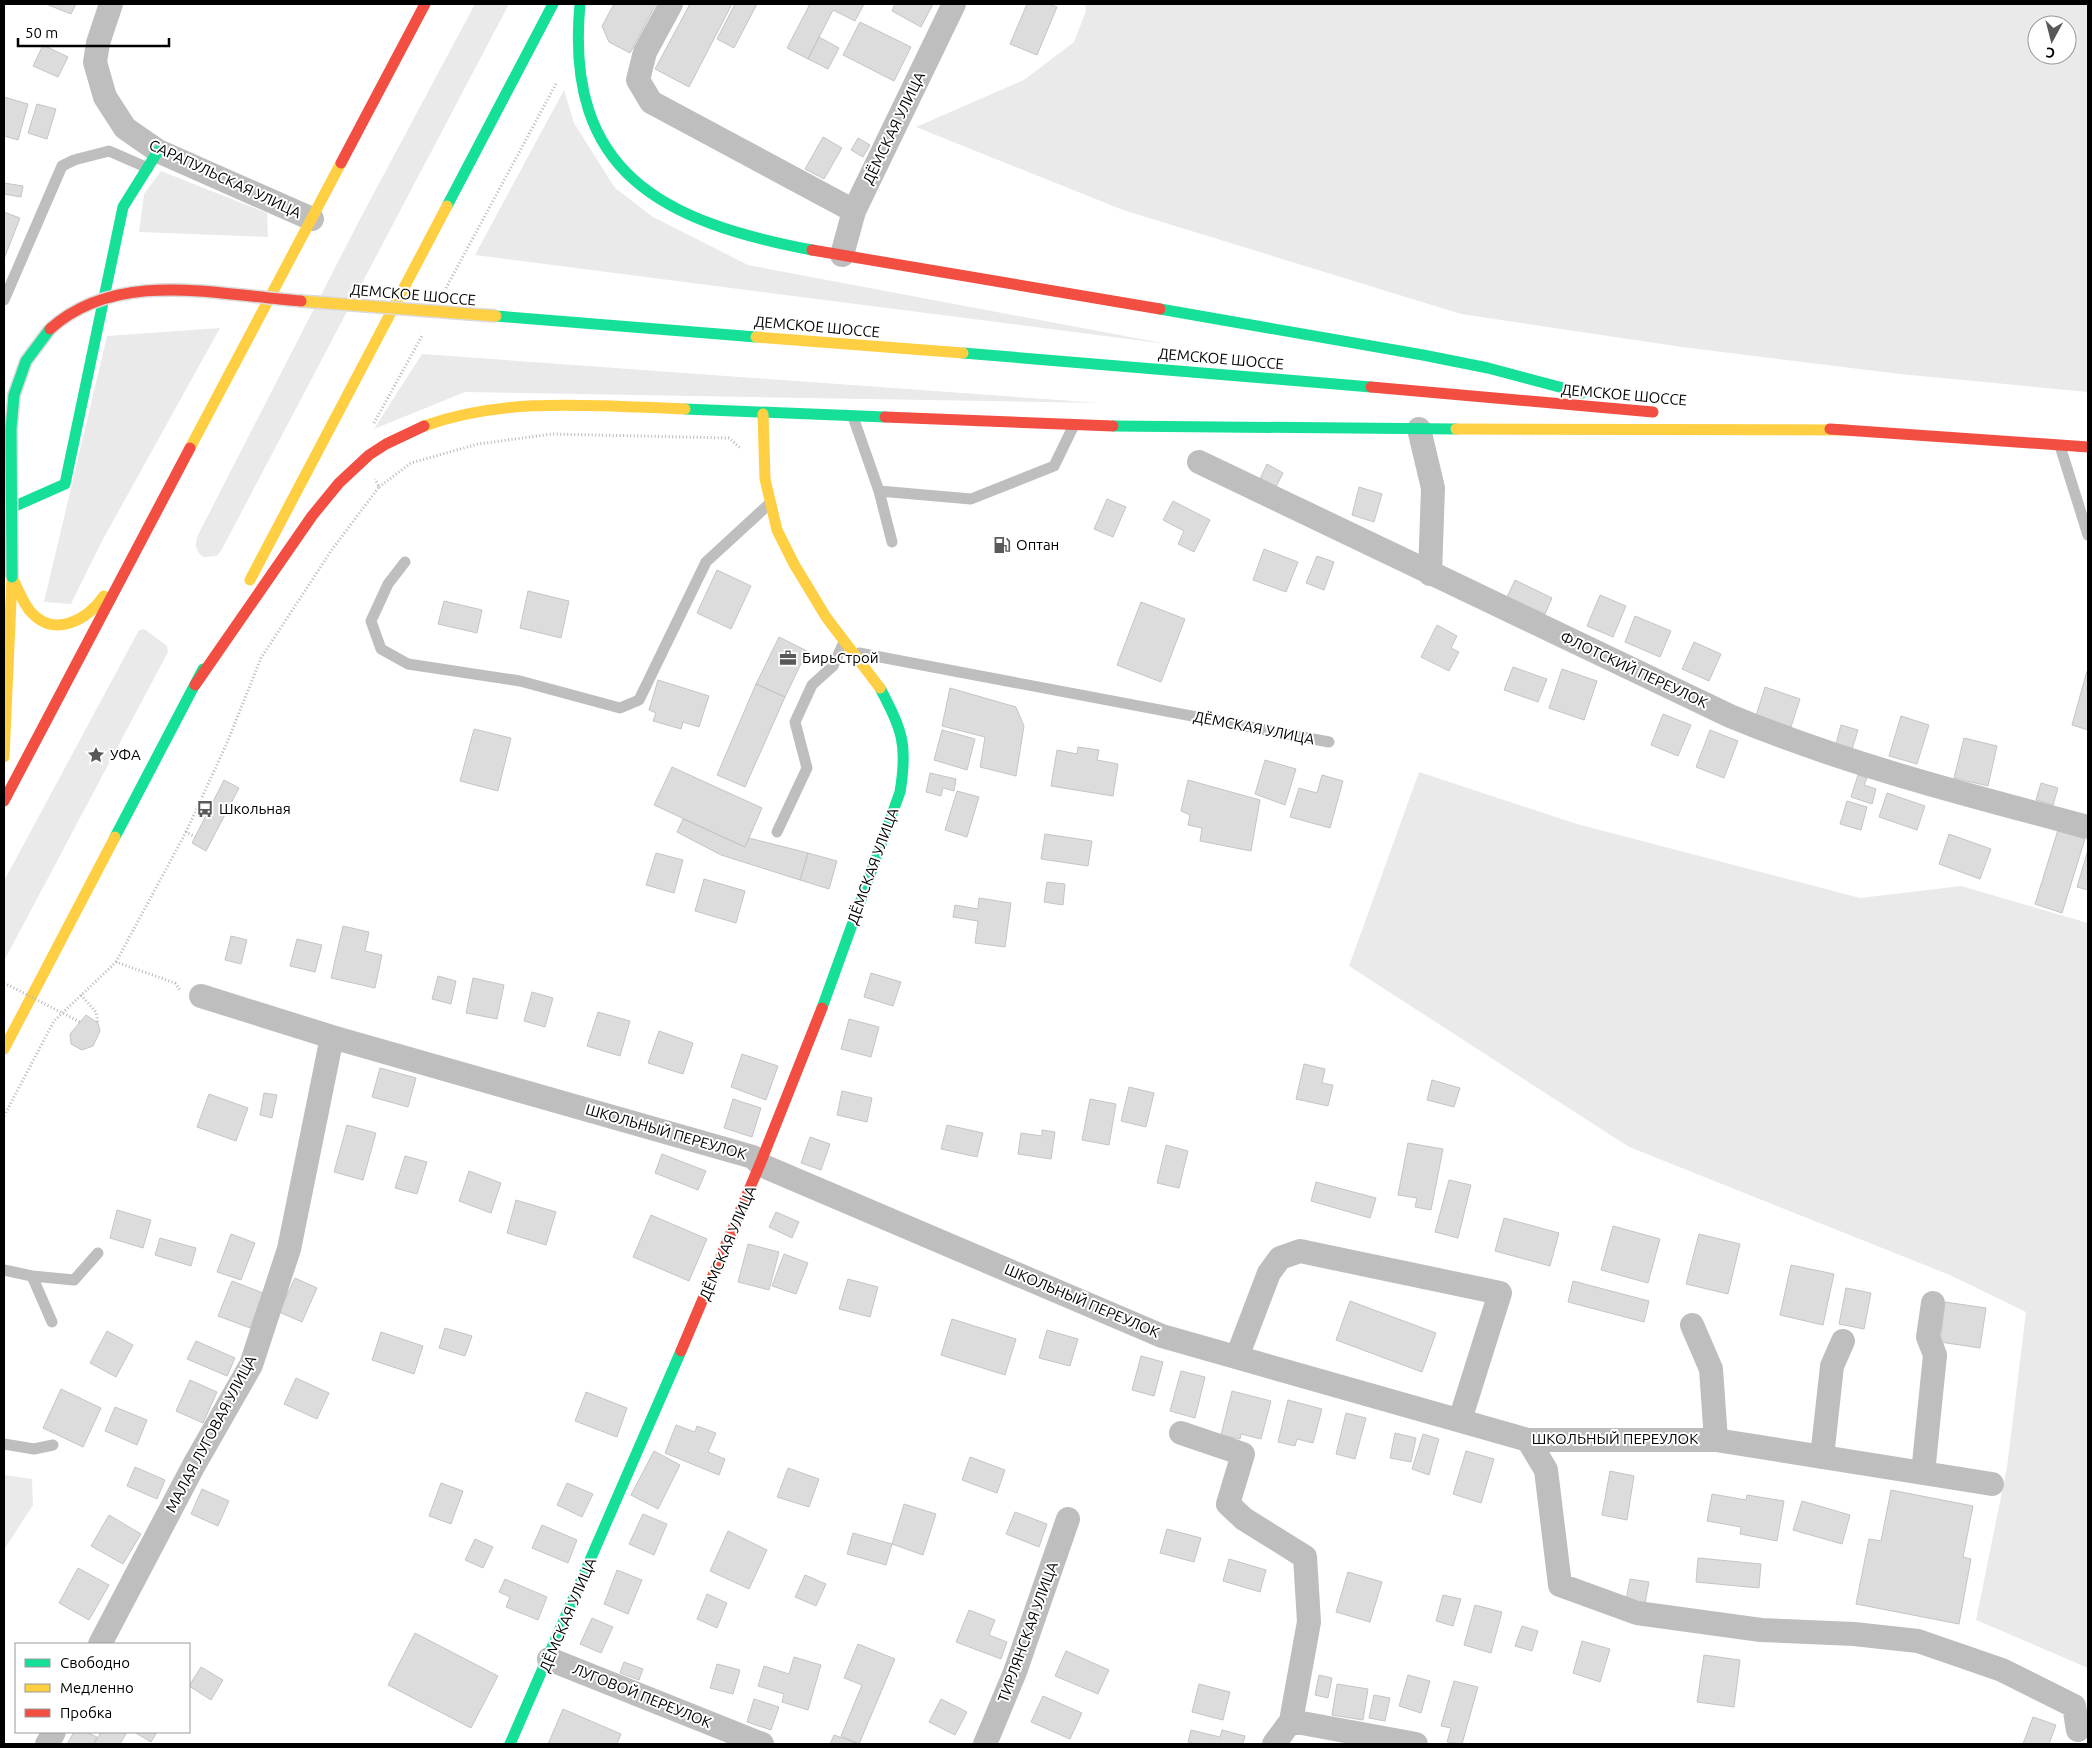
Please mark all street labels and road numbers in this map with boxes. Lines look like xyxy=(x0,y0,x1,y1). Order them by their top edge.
street label: ДЁМСКАЯ УЛИЦА xyxy=(859,69,928,187)
street label: САРАПУЛЬСКАЯ УЛИЦА xyxy=(146,136,304,221)
street label: ДЕМСКОЕ ШОССЕ xyxy=(349,281,477,308)
street label: ДЕМСКОЕ ШОССЕ xyxy=(753,313,881,340)
street label: ДЕМСКОЕ ШОССЕ xyxy=(1157,345,1285,372)
street label: ДЕМСКОЕ ШОССЕ xyxy=(1560,381,1688,408)
street label: ФЛОТСКИЙ ПЕРЕУЛОК xyxy=(1558,628,1711,711)
street label: ДЁМСКАЯ УЛИЦА xyxy=(1192,707,1316,748)
street label: ДЁМСКАЯ УЛИЦА xyxy=(844,805,902,926)
street label: ШКОЛЬНЫЙ ПЕРЕУЛОК xyxy=(584,1100,749,1163)
street label: ДЁМСКАЯ УЛИЦА xyxy=(696,1183,759,1303)
street label: ШКОЛЬНЫЙ ПЕРЕУЛОК xyxy=(1002,1260,1162,1341)
street label: МАЛАЯ ЛУГОВАЯ УЛИЦА xyxy=(162,1352,259,1515)
street label: ШКОЛЬНЫЙ ПЕРЕУЛОК xyxy=(1532,1430,1698,1447)
street label: ДЁМСКАЯ УЛИЦА xyxy=(536,1555,599,1675)
street label: ТИРЛЯНСКАЯ УЛИЦА xyxy=(994,1559,1061,1704)
street label: ЛУГОВОЙ ПЕРЕУЛОК xyxy=(570,1660,714,1731)

